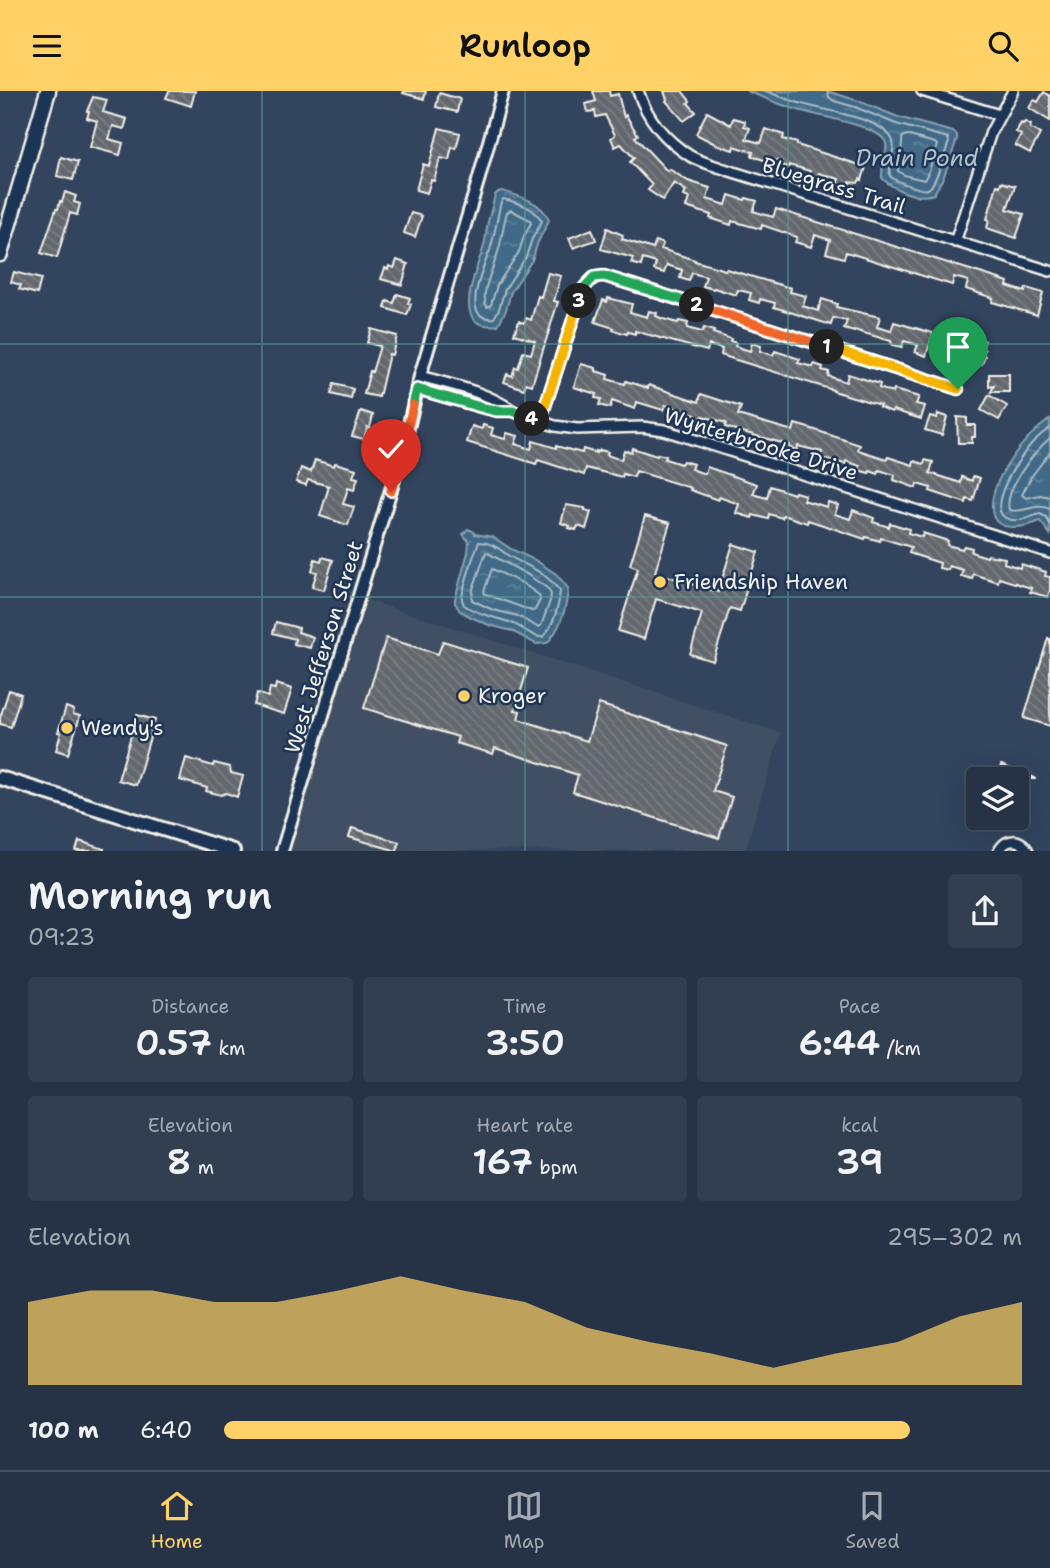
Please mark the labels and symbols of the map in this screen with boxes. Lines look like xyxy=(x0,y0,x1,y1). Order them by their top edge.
water label: Drain Pond xyxy=(856,143,979,173)
street label: Bluegrass Trail xyxy=(759,151,910,221)
pin: 3 xyxy=(562,283,596,319)
pin: 2 xyxy=(680,287,714,323)
pin xyxy=(928,317,988,389)
pin: 1 xyxy=(810,329,844,365)
pin: 4 xyxy=(514,401,550,437)
street label: Wynterbrooke Drive xyxy=(660,401,862,487)
pin xyxy=(361,419,421,491)
street label: West Jefferson Street xyxy=(278,537,370,757)
place label: Friendship Haven xyxy=(674,568,848,596)
marker: Friendship Haven xyxy=(652,574,668,590)
place label: Kroger xyxy=(478,682,546,710)
marker: Kroger xyxy=(456,688,472,704)
place label: Wendy's xyxy=(81,714,164,742)
marker: Wendy's xyxy=(59,720,75,736)

